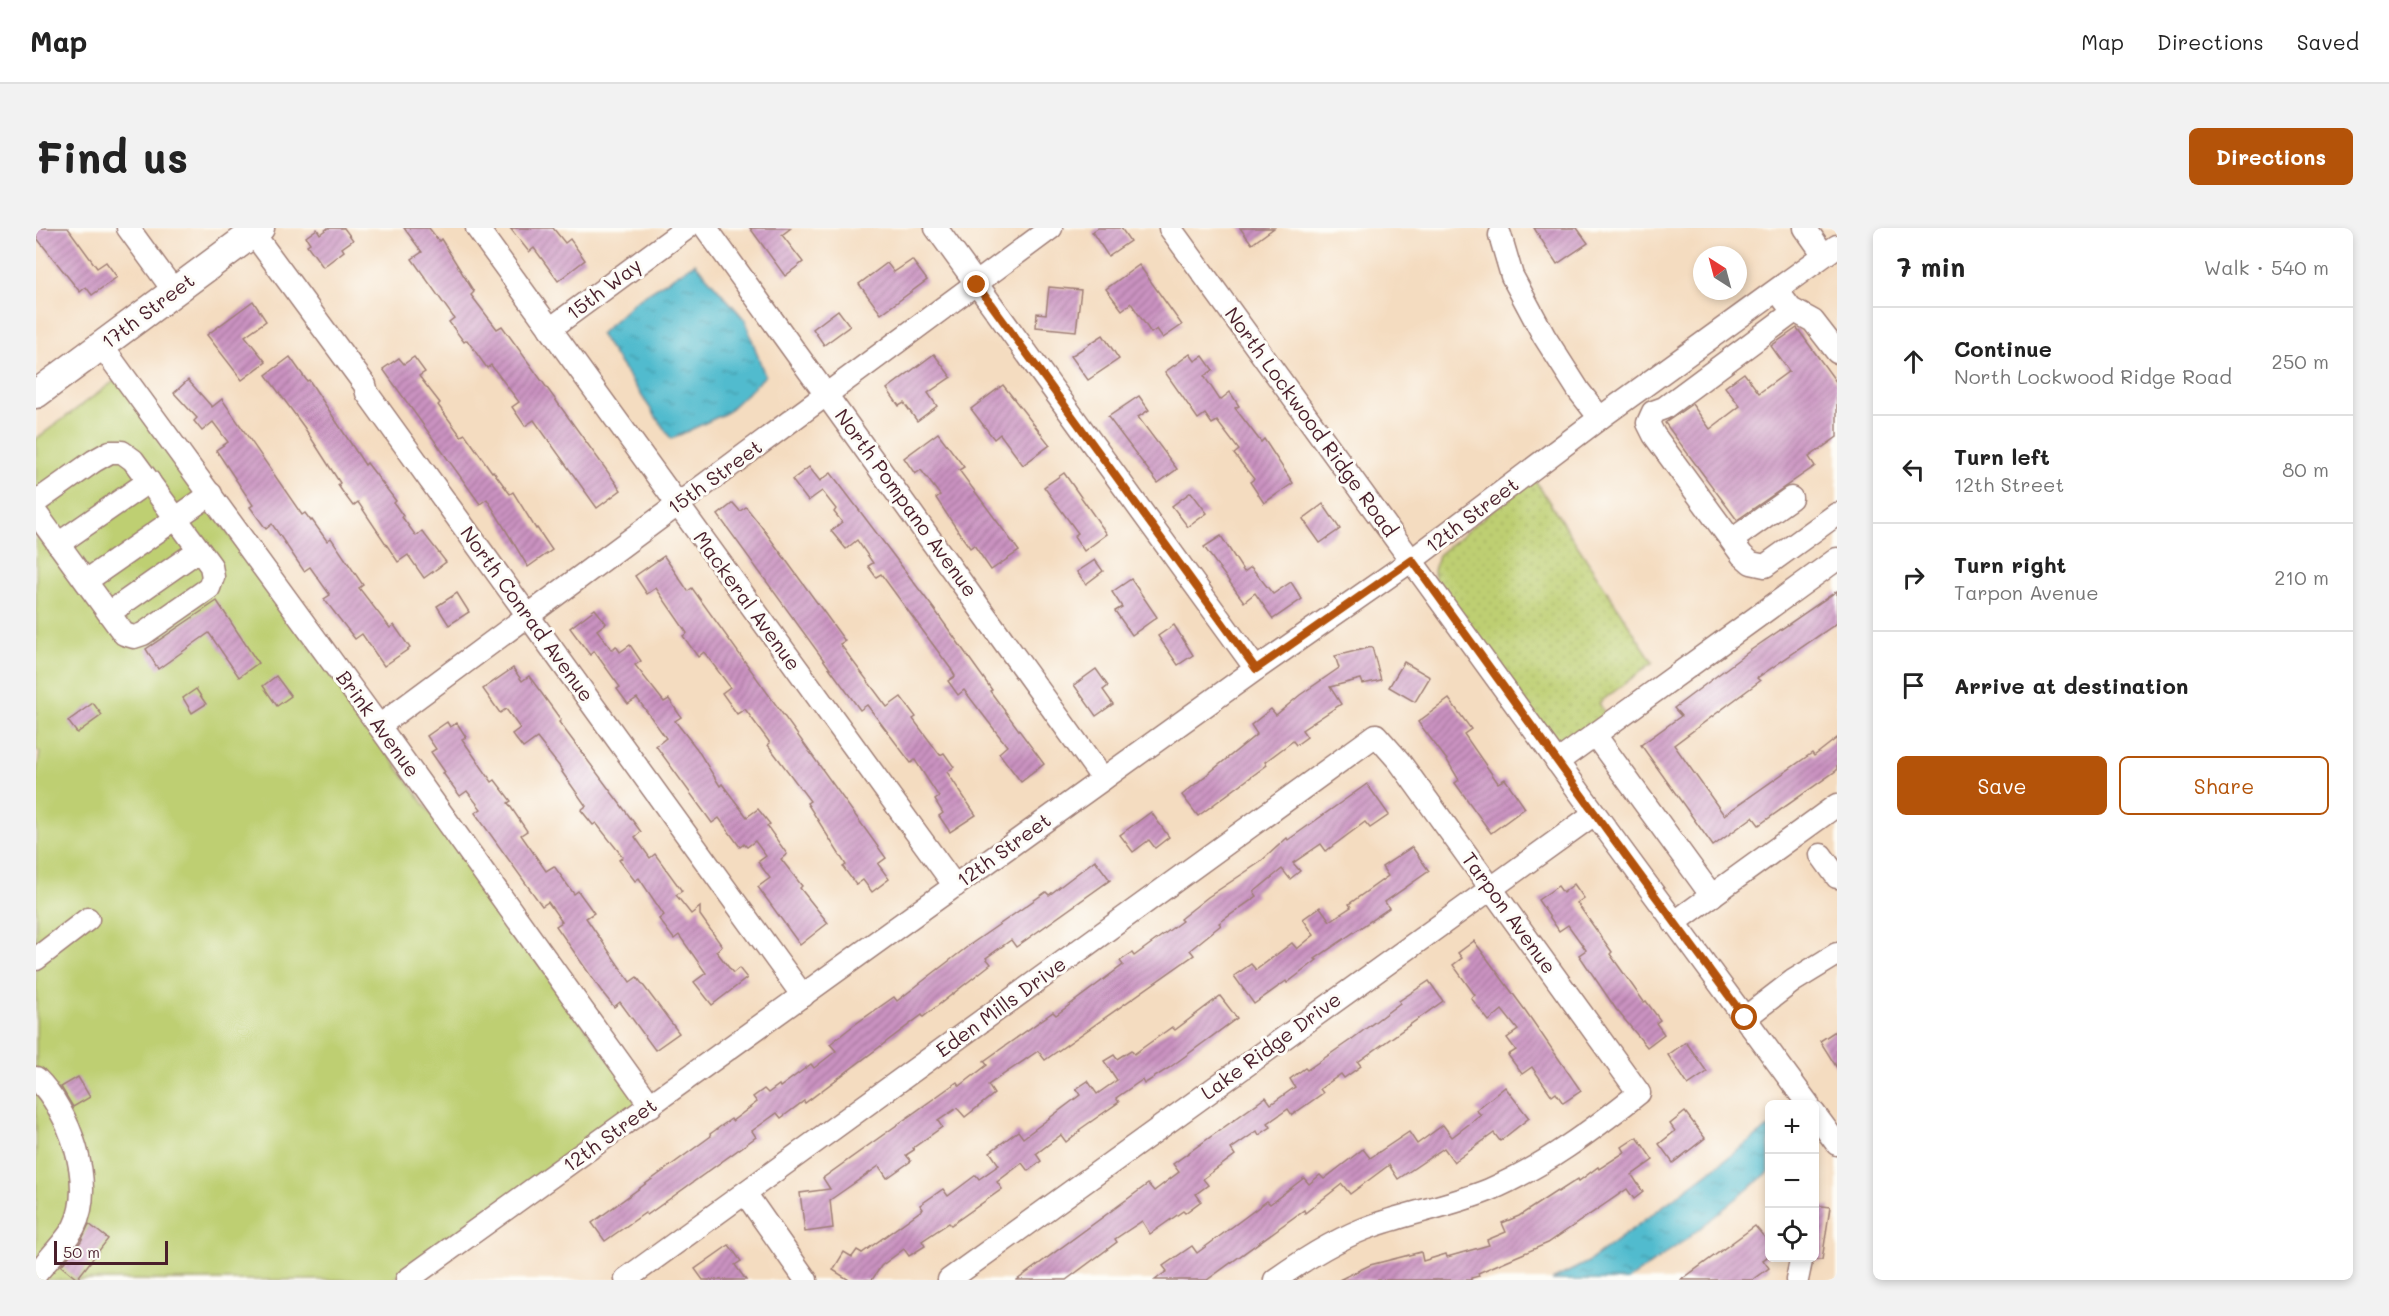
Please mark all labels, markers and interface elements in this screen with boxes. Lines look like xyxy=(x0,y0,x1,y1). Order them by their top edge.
text: Map xyxy=(30,23,87,59)
text: Map xyxy=(2081,28,2124,55)
text: Directions xyxy=(2157,28,2264,55)
text: Saved xyxy=(2297,28,2359,55)
button: Directions xyxy=(2189,128,2353,185)
text: Find us xyxy=(36,129,188,184)
north arrow xyxy=(1693,246,1747,300)
text: 7 min xyxy=(1897,250,1965,284)
street label: 15th Way xyxy=(561,251,646,325)
text: Walk · 540 m xyxy=(2204,254,2329,280)
street label: 17th Street xyxy=(96,267,199,354)
route end xyxy=(963,271,989,297)
street label: North Lockwood Ridge Road xyxy=(1220,301,1404,542)
text: Continue xyxy=(1954,334,2052,363)
icon: ahead xyxy=(1897,345,1930,378)
text: 250 m xyxy=(2272,348,2329,374)
text: North Lockwood Ridge Road xyxy=(1954,363,2232,389)
street label: North Pompano Avenue xyxy=(830,403,984,602)
street label: 15th Street xyxy=(662,433,767,519)
text: Turn left xyxy=(1954,442,2050,471)
icon: left xyxy=(1897,453,1930,486)
text: 80 m xyxy=(2282,456,2329,482)
street label: 12th Street xyxy=(1420,471,1523,558)
text: 12th Street xyxy=(1954,471,2064,497)
street label: North Conrad Avenue xyxy=(455,520,600,706)
street label: Mackeral Avenue xyxy=(688,526,807,675)
text: Turn right xyxy=(1954,550,2066,579)
icon: right xyxy=(1897,561,1930,594)
text: 210 m xyxy=(2274,564,2329,590)
text: Tarpon Avenue xyxy=(1954,579,2099,605)
street label: Brink Avenue xyxy=(331,665,426,782)
icon: arrive xyxy=(1897,669,1930,702)
text: Arrive at destination xyxy=(1954,671,2189,700)
button: Save xyxy=(1897,756,2107,815)
button: Share xyxy=(2119,756,2329,815)
street label: 12th Street xyxy=(951,806,1056,892)
street label: Tarpon Avenue xyxy=(1457,846,1563,979)
street label: Eden Mills Drive xyxy=(930,950,1071,1062)
street label: Lake Ridge Drive xyxy=(1195,986,1346,1105)
route start xyxy=(1731,1004,1757,1030)
street label: 12th Street xyxy=(557,1091,662,1177)
map controls xyxy=(1765,1100,1819,1262)
button: + xyxy=(1765,1100,1819,1154)
button: − xyxy=(1765,1154,1819,1208)
button: locate xyxy=(1765,1208,1819,1262)
scale bar xyxy=(54,1238,168,1266)
text: 50 m xyxy=(63,1241,100,1262)

